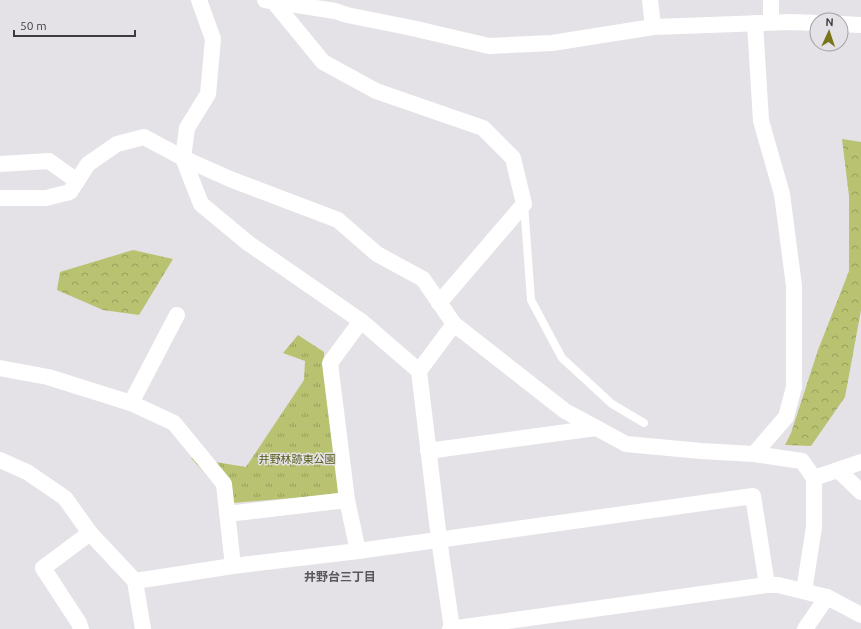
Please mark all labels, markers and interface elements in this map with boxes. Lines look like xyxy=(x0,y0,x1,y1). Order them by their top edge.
scale bar xyxy=(14,12,135,38)
north arrow xyxy=(809,12,849,52)
text: N xyxy=(825,16,834,28)
text: 50 m xyxy=(20,19,47,32)
park label: 井野林跡東公園 xyxy=(259,453,336,465)
district label: 井野台三丁目 xyxy=(304,570,376,583)

